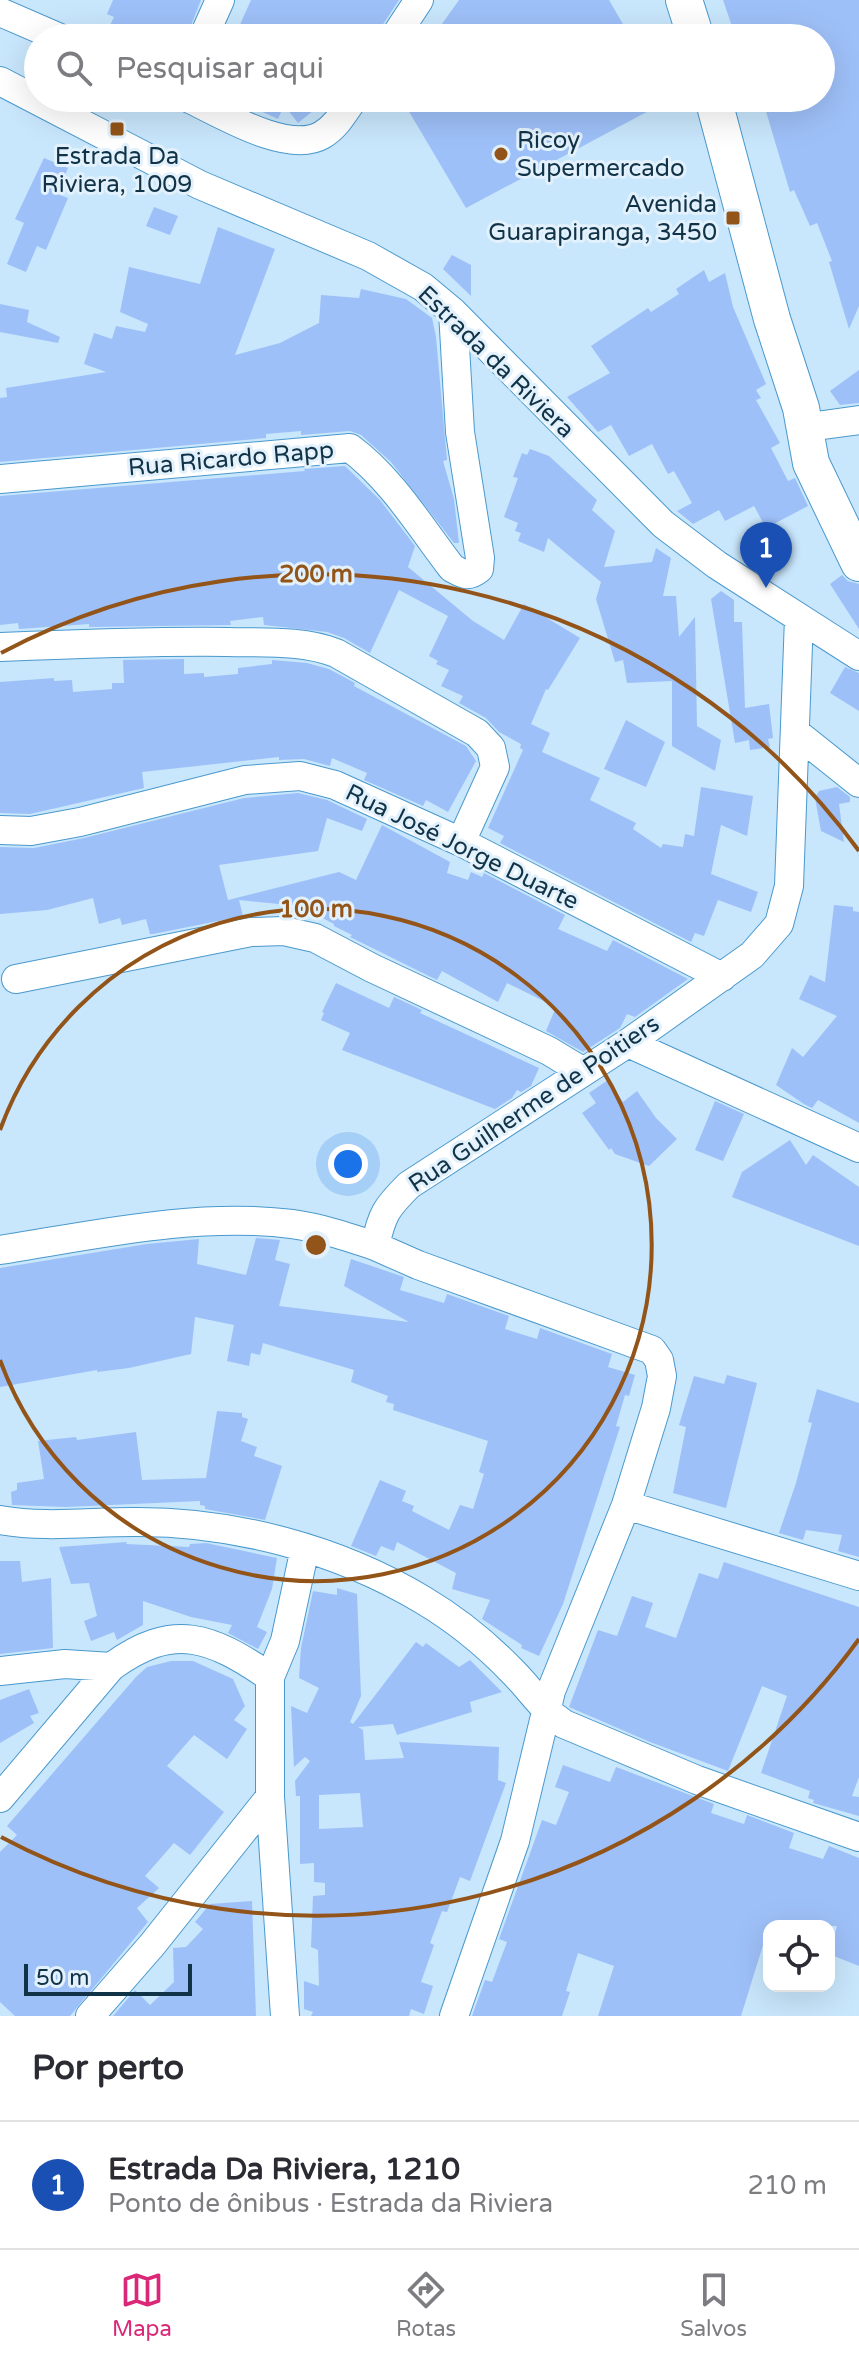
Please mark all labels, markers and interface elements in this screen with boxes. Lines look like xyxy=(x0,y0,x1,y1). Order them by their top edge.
search box xyxy=(24,24,835,112)
icon: search xyxy=(52,46,96,90)
text: Pesquisar aqui xyxy=(116,50,324,87)
marker: Estrada Da Riviera, 1009 xyxy=(108,120,126,138)
place label: Ricoy Supermercado xyxy=(517,126,685,183)
place label: Estrada Da Riviera, 1009 xyxy=(42,142,192,199)
marker: Ricoy Supermercado xyxy=(492,145,510,163)
place label: Avenida Guarapiranga, 3450 xyxy=(488,190,717,247)
marker: Avenida Guarapiranga, 3450 xyxy=(724,209,742,227)
street label: Estrada da Riviera xyxy=(412,280,580,444)
street label: Rua Ricardo Rapp xyxy=(127,436,335,482)
pin: 1 xyxy=(740,522,792,588)
text: 200 m xyxy=(279,560,353,589)
street label: Rua José Jorge Duarte xyxy=(341,778,583,916)
text: 100 m xyxy=(279,895,353,924)
street label: Rua Guilherme de Poitiers xyxy=(403,1009,665,1199)
your location xyxy=(328,1144,368,1184)
centre of rings xyxy=(302,1231,330,1259)
map controls xyxy=(763,1920,835,1992)
button: locate xyxy=(763,1920,835,1992)
scale bar xyxy=(24,1960,192,1996)
text: 50 m xyxy=(36,1965,90,1991)
text: Por perto xyxy=(32,2048,184,2089)
text: Estrada Da Riviera, 1210 xyxy=(108,2151,460,2188)
text: 1 xyxy=(50,2170,66,2201)
text: 210 m xyxy=(747,2170,827,2201)
text: Ponto de ônibus · Estrada da Riviera xyxy=(108,2188,553,2219)
tab: Mapa xyxy=(112,2268,172,2342)
tab: Rotas xyxy=(396,2268,456,2342)
tab: Salvos xyxy=(680,2268,747,2342)

